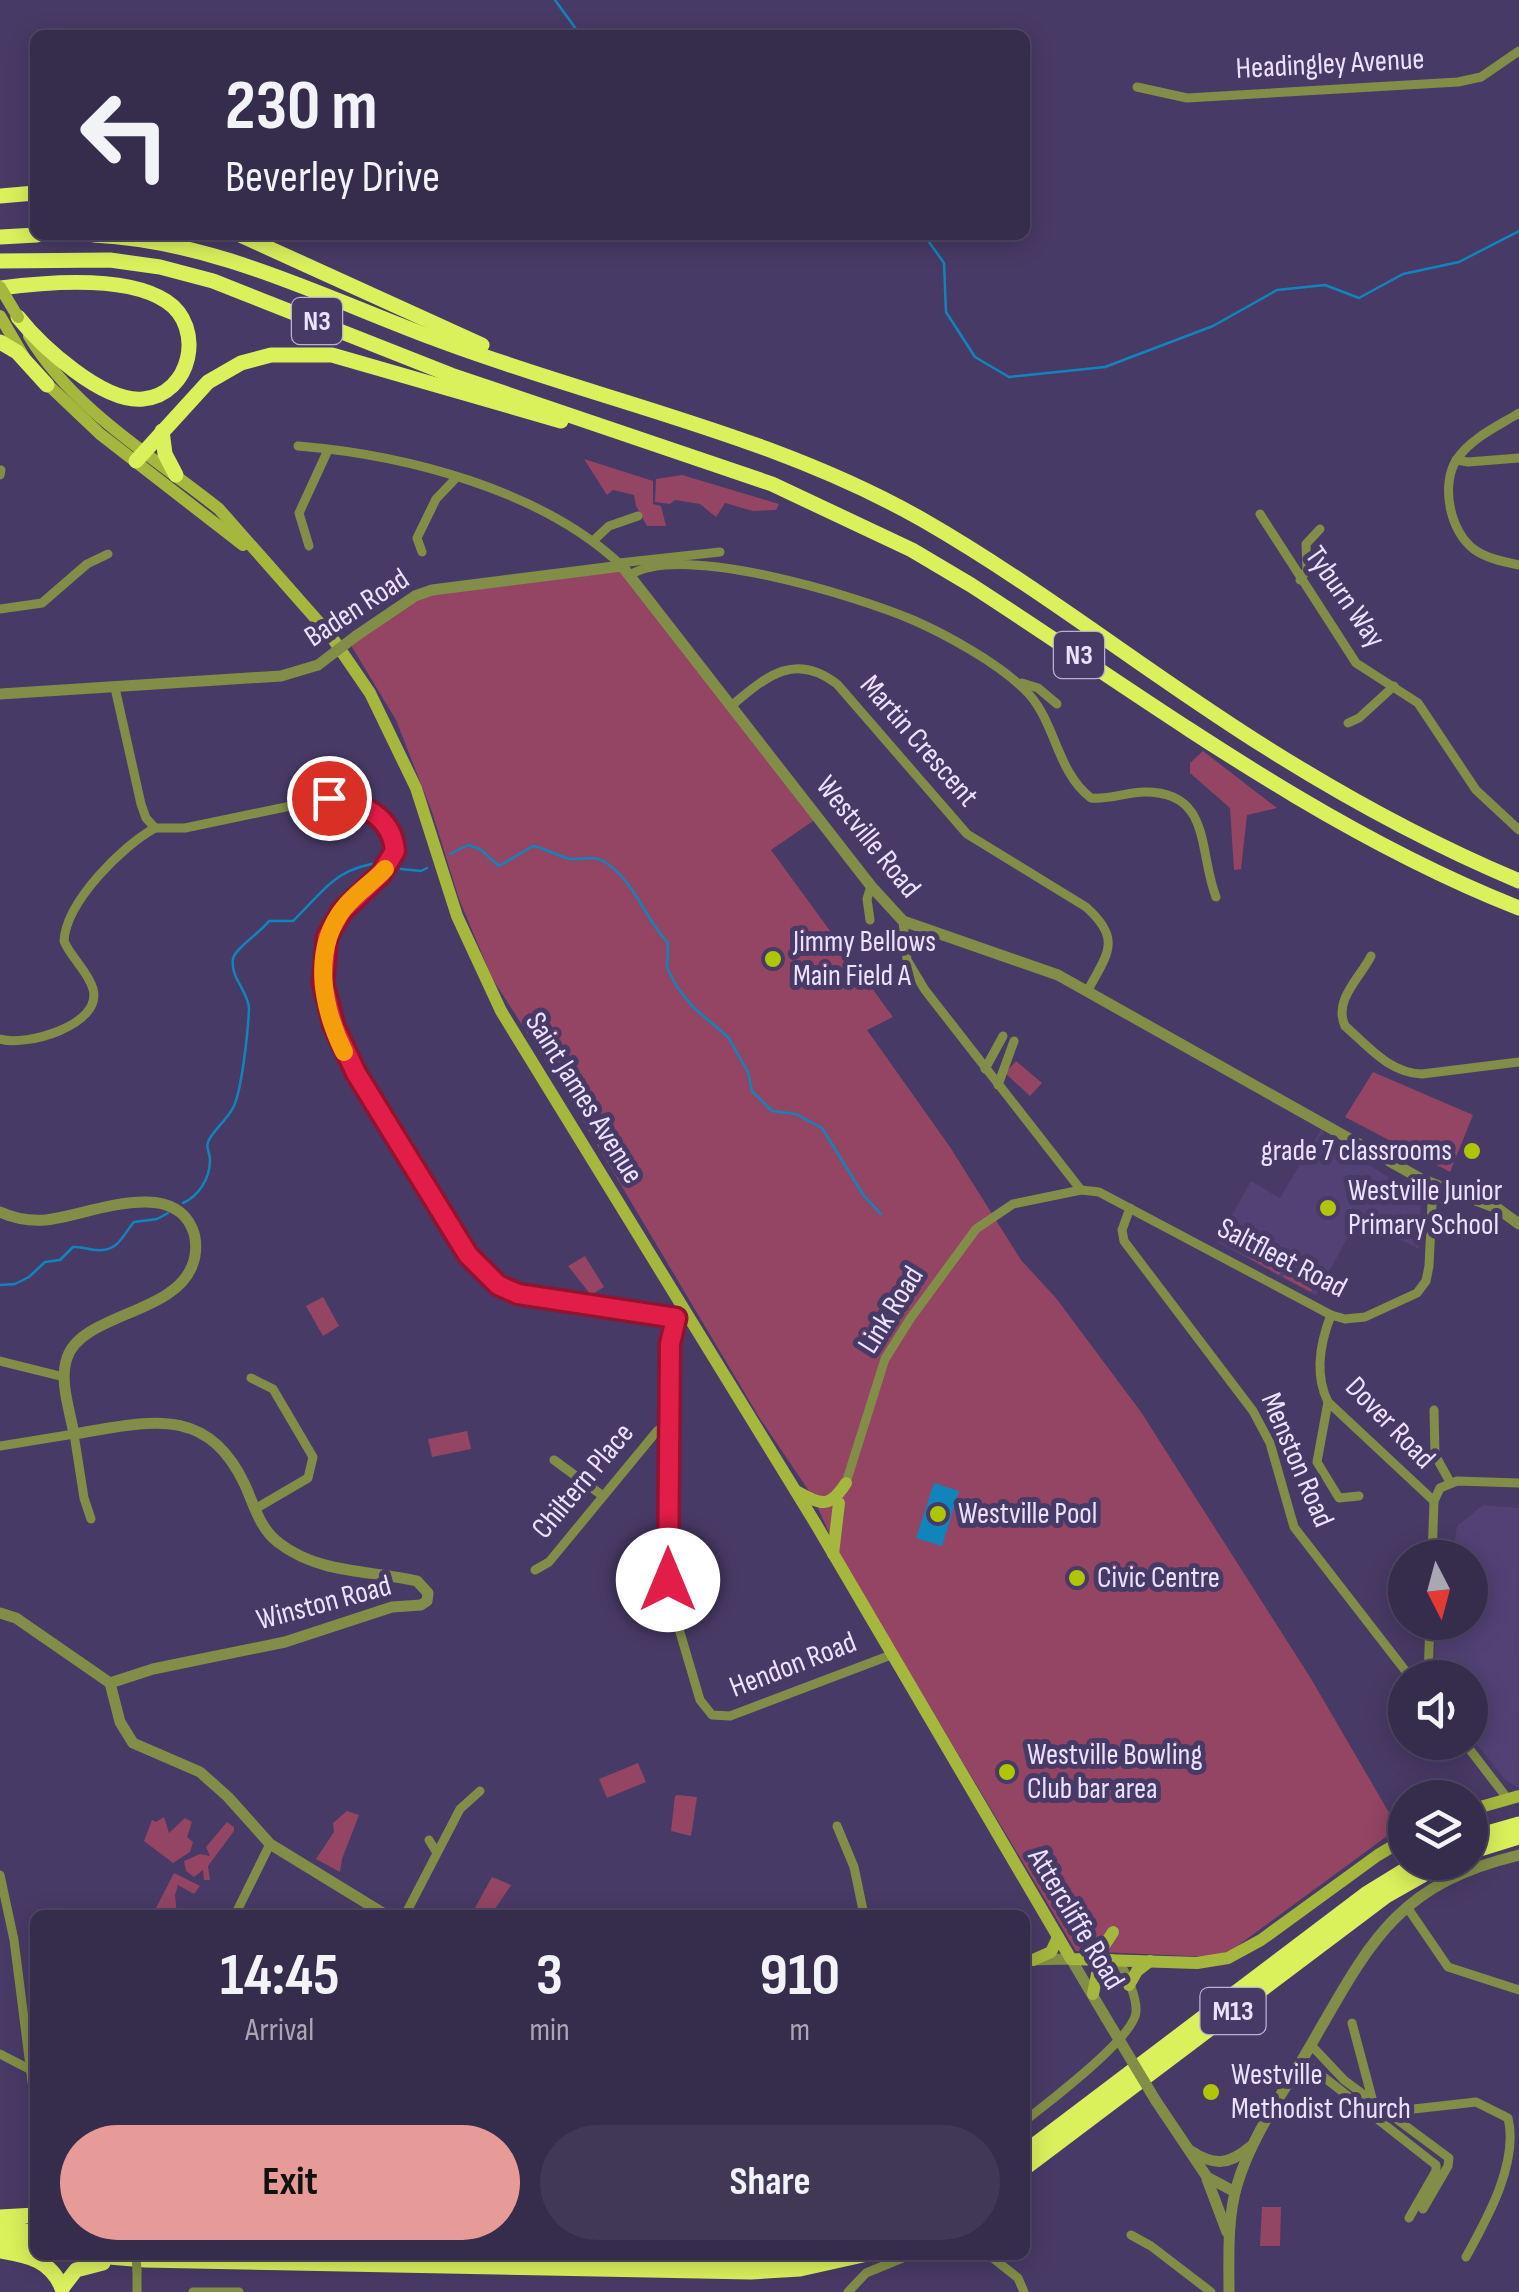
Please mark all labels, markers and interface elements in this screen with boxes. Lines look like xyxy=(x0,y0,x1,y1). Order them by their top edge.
street label: Headingley Avenue xyxy=(1235,41,1425,87)
text: 230 m xyxy=(225,65,378,149)
icon: left xyxy=(60,70,190,200)
text: Beverley Drive xyxy=(225,150,440,205)
road number: N3 xyxy=(292,298,342,344)
street label: Tyburn Way xyxy=(1297,539,1393,655)
street label: Baden Road xyxy=(298,561,416,655)
road number: N3 xyxy=(1054,632,1104,678)
street label: Martin Crescent xyxy=(852,668,986,814)
pin xyxy=(287,756,372,841)
street label: Westville Road xyxy=(808,769,928,905)
icon: arrive xyxy=(302,771,357,826)
place label: Jimmy Bellows Main Field A xyxy=(792,924,936,994)
marker: Jimmy Bellows Main Field A xyxy=(762,948,784,970)
street label: Saint James Avenue xyxy=(517,1006,651,1190)
place label: grade 7 classrooms xyxy=(1261,1133,1452,1169)
marker: grade 7 classrooms xyxy=(1461,1140,1483,1162)
place label: Westville Junior Primary School xyxy=(1348,1173,1503,1243)
marker: Westville Junior Primary School xyxy=(1317,1197,1339,1219)
street label: Saltfleet Road xyxy=(1211,1210,1353,1306)
street label: Link Road xyxy=(850,1260,932,1360)
street label: Dover Road xyxy=(1338,1370,1442,1476)
street label: Menston Road xyxy=(1253,1387,1341,1533)
street label: Chiltern Place xyxy=(524,1416,642,1546)
place label: Westville Pool xyxy=(958,1496,1097,1532)
marker: Westville Pool xyxy=(927,1503,949,1525)
position arrow xyxy=(616,1528,720,1632)
north arrow xyxy=(1388,1540,1488,1640)
map controls xyxy=(1388,1540,1488,1880)
place label: Civic Centre xyxy=(1097,1560,1220,1596)
marker: Civic Centre xyxy=(1066,1567,1088,1589)
street label: Winston Road xyxy=(253,1568,395,1638)
street label: Hendon Road xyxy=(725,1624,861,1706)
button: sound xyxy=(1388,1660,1488,1760)
place label: Westville Bowling Club bar area xyxy=(1027,1737,1202,1807)
marker: Westville Bowling Club bar area xyxy=(996,1761,1018,1783)
button: layers xyxy=(1388,1780,1488,1880)
street label: Attercliffe Road xyxy=(1019,1841,1132,1996)
text: 14:45 xyxy=(220,1940,340,2012)
text: 3 xyxy=(536,1940,563,2012)
text: 910 xyxy=(760,1940,840,2012)
road number: M13 xyxy=(1200,1988,1266,2034)
text: Arrival xyxy=(245,2011,314,2050)
text: min xyxy=(529,2011,570,2050)
text: m xyxy=(790,2011,810,2050)
place label: Westville Methodist Church xyxy=(1231,2057,1411,2127)
marker: Westville Methodist Church xyxy=(1200,2081,1222,2103)
button: Exit xyxy=(60,2125,520,2240)
button: Share xyxy=(540,2125,1000,2240)

